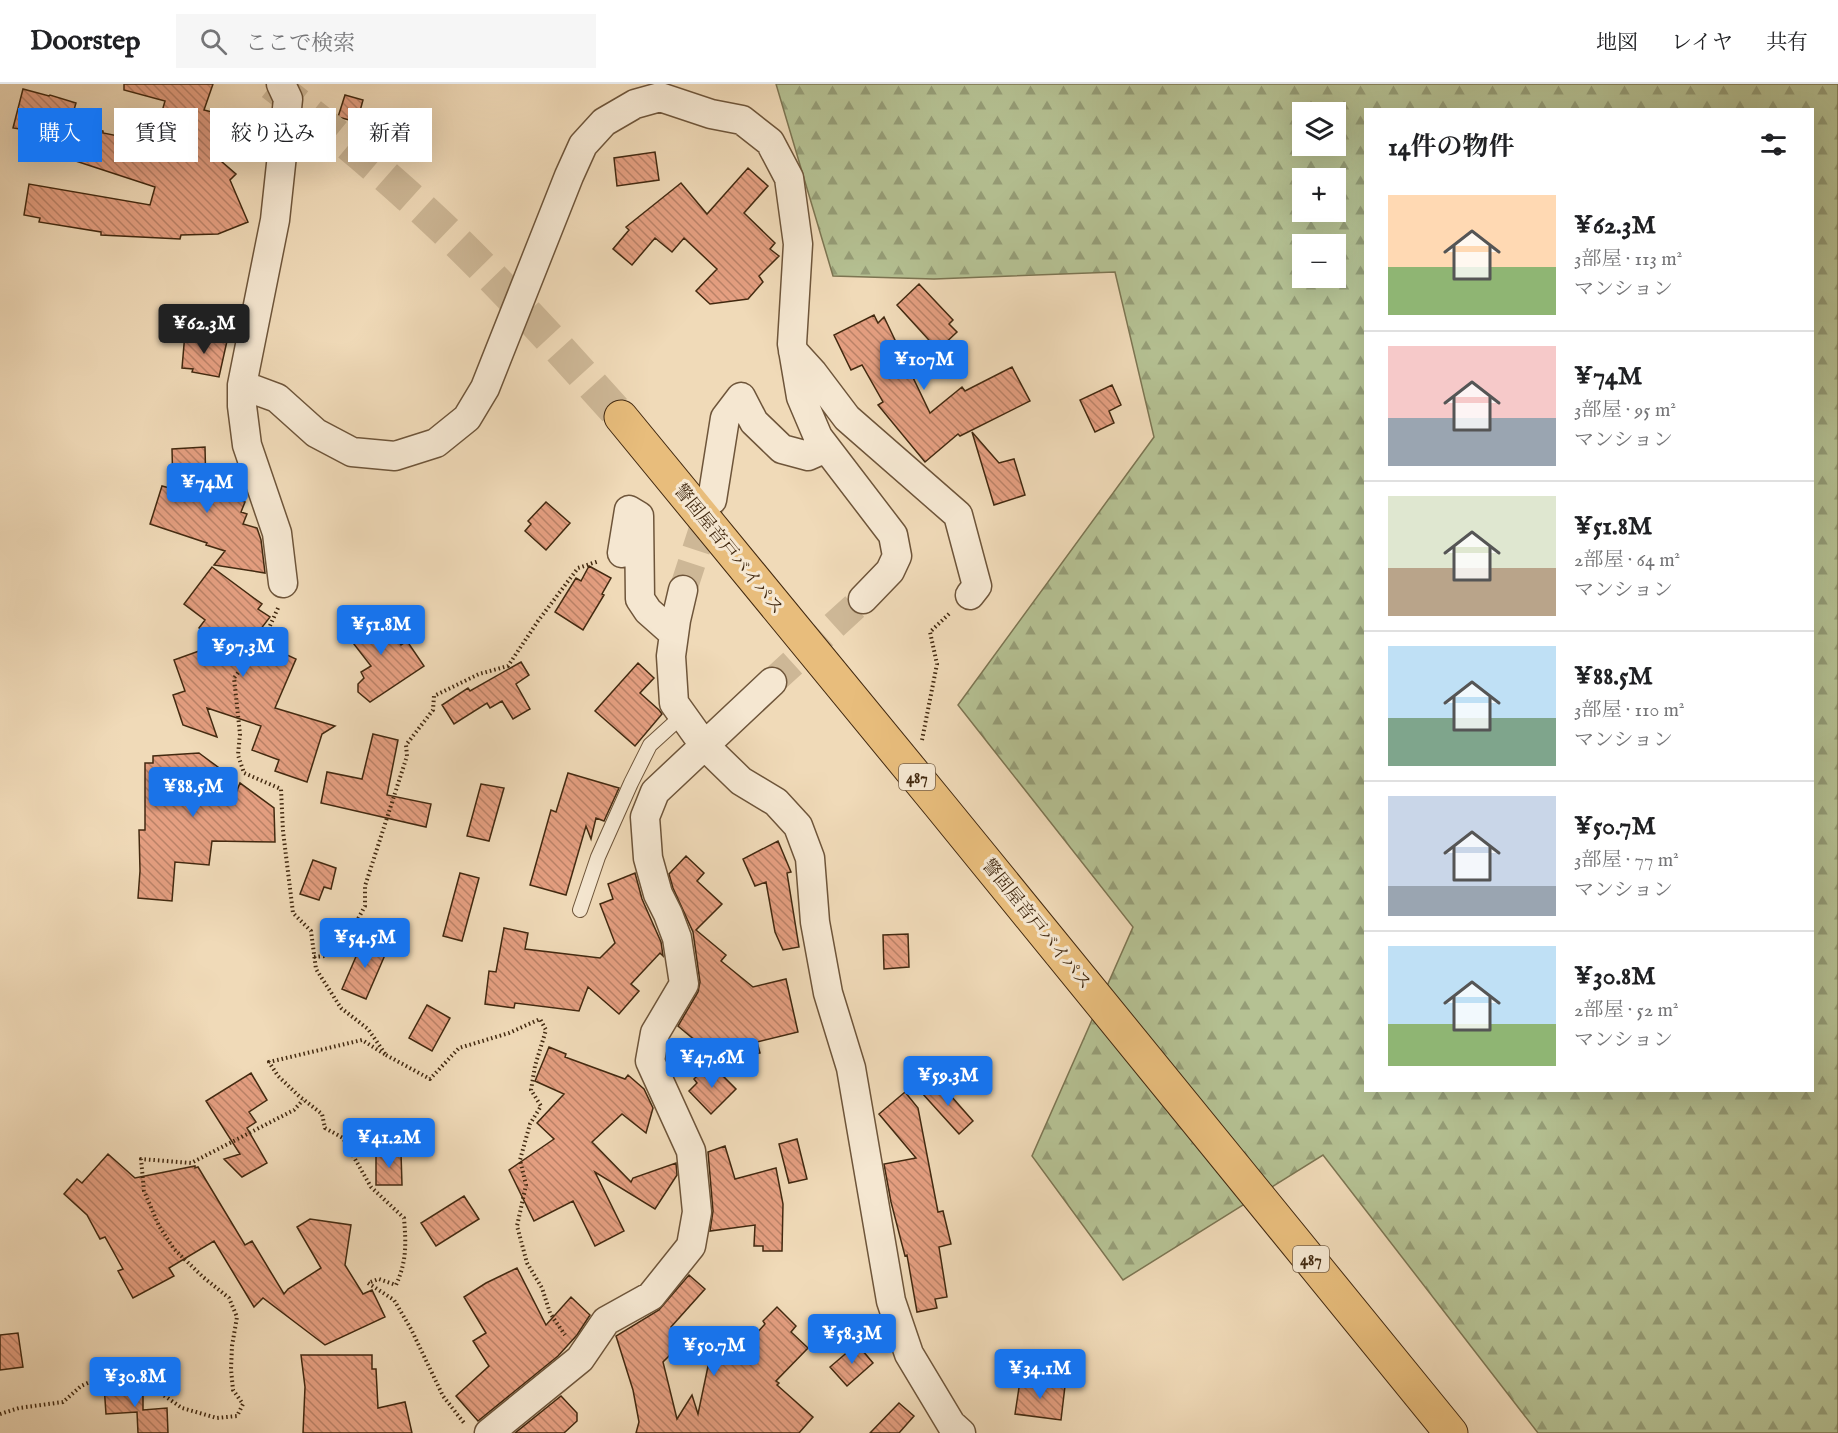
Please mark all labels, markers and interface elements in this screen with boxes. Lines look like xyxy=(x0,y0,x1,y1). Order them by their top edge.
search box xyxy=(176,14,596,68)
text: Doorstep xyxy=(30,24,140,59)
icon: search xyxy=(197,25,230,58)
text: ここで検索 xyxy=(245,30,355,58)
text: 地図 xyxy=(1596,30,1638,57)
text: レイヤ xyxy=(1671,30,1733,57)
text: 共有 xyxy=(1766,30,1808,57)
map controls xyxy=(1292,102,1346,288)
button: layers xyxy=(1292,102,1346,156)
chip: 購入 xyxy=(18,108,102,162)
chip: 賃貸 xyxy=(114,108,198,162)
chip: 絞り込み xyxy=(210,108,336,162)
chip: 新着 xyxy=(348,108,432,162)
icon: filters xyxy=(1757,128,1790,161)
text: 14件の物件 xyxy=(1388,131,1514,164)
button: + xyxy=(1292,168,1346,222)
text: ¥62.3M xyxy=(1574,209,1656,242)
icon: home xyxy=(1436,219,1508,291)
button: − xyxy=(1292,234,1346,288)
text: 3部屋 · 113 m² xyxy=(1574,247,1682,272)
text: マンション xyxy=(1574,277,1673,302)
pin: ¥62.3M xyxy=(155,304,253,355)
text: ¥62.3M xyxy=(173,311,235,336)
pin: ¥107M xyxy=(882,340,966,391)
text: ¥107M xyxy=(894,347,954,372)
text: ¥74M xyxy=(1574,360,1642,393)
icon: home xyxy=(1436,370,1508,442)
text: 3部屋 · 95 m² xyxy=(1574,398,1676,423)
text: マンション xyxy=(1574,428,1673,453)
pin: ¥74M xyxy=(171,463,243,514)
text: ¥74M xyxy=(181,470,233,495)
street label: 警固屋音戸バイパス xyxy=(668,480,788,620)
text: ¥51.8M xyxy=(1574,510,1652,543)
icon: home xyxy=(1436,520,1508,592)
text: 2部屋 · 64 m² xyxy=(1574,548,1680,573)
text: マンション xyxy=(1574,578,1673,603)
pin: ¥51.8M xyxy=(332,605,430,656)
text: ¥51.8M xyxy=(351,612,411,637)
pin: ¥97.3M xyxy=(194,627,292,678)
text: ¥97.3M xyxy=(211,634,275,659)
text: ¥88.5M xyxy=(1574,660,1653,693)
icon: home xyxy=(1436,670,1508,742)
text: 3部屋 · 110 m² xyxy=(1574,698,1685,723)
text: マンション xyxy=(1574,728,1673,753)
road number: 487 xyxy=(899,764,935,790)
pin: ¥88.5M xyxy=(144,767,242,818)
text: ¥88.5M xyxy=(163,774,223,799)
text: ¥50.7M xyxy=(1574,810,1656,843)
icon: home xyxy=(1436,820,1508,892)
text: 3部屋 · 77 m² xyxy=(1574,848,1679,873)
street label: 警固屋音戸バイパス xyxy=(976,855,1096,995)
text: マンション xyxy=(1574,878,1673,903)
pin: ¥54.5M xyxy=(316,918,414,969)
text: ¥54.5M xyxy=(334,925,396,950)
text: ¥30.8M xyxy=(1574,960,1656,993)
icon: home xyxy=(1436,970,1508,1042)
text: 2部屋 · 52 m² xyxy=(1574,998,1678,1023)
text: マンション xyxy=(1574,1028,1673,1053)
pin: ¥47.6M xyxy=(663,1038,761,1089)
text: ¥47.6M xyxy=(680,1045,744,1070)
pin: ¥59.3M xyxy=(899,1056,997,1107)
text: ¥59.3M xyxy=(917,1063,979,1088)
pin: ¥41.2M xyxy=(340,1118,438,1169)
text: ¥41.2M xyxy=(357,1125,421,1150)
road number: 487 xyxy=(1293,1246,1329,1272)
pin: ¥58.3M xyxy=(803,1314,901,1365)
text: ¥58.3M xyxy=(822,1321,882,1346)
pin: ¥50.7M xyxy=(665,1326,763,1377)
text: ¥50.7M xyxy=(683,1333,745,1358)
pin: ¥34.1M xyxy=(991,1349,1089,1400)
text: ¥34.1M xyxy=(1009,1356,1071,1381)
pin: ¥30.8M xyxy=(86,1357,184,1408)
text: ¥30.8M xyxy=(104,1364,166,1389)

